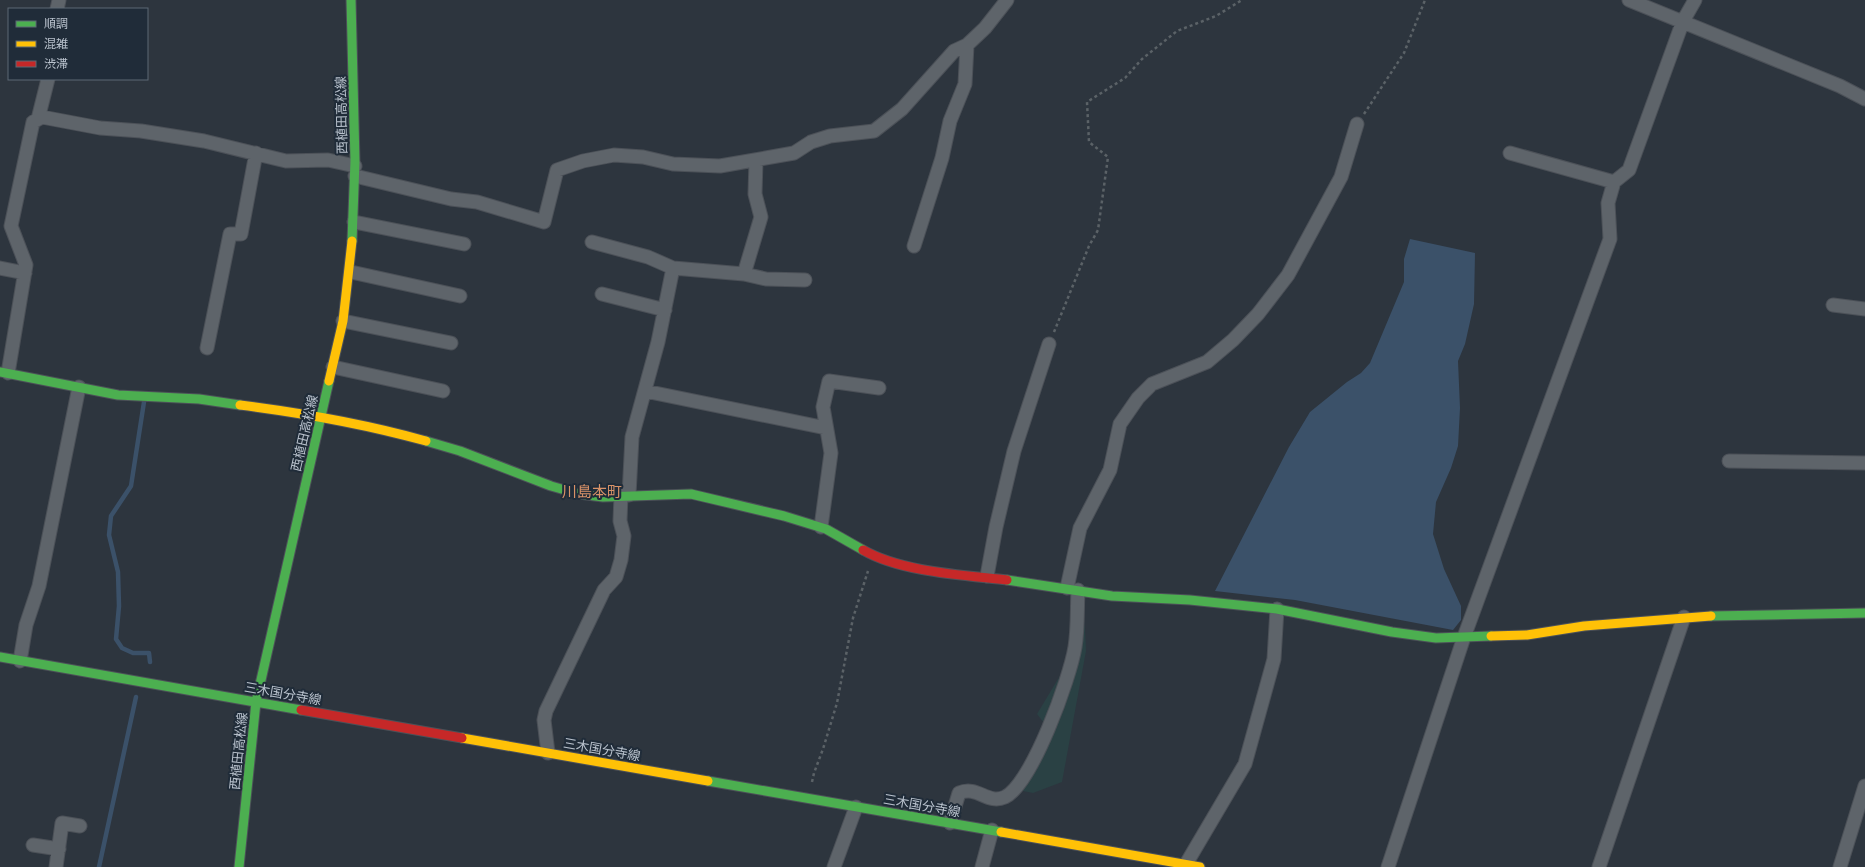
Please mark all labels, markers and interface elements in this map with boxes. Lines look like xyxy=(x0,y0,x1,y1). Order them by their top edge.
legend xyxy=(8,8,148,80)
text: 順調 xyxy=(44,16,68,31)
text: 混雑 xyxy=(44,36,68,51)
text: 渋滞 xyxy=(44,56,68,71)
street label: 西植田高松線 xyxy=(332,76,350,154)
street label: 西植田高松線 xyxy=(287,393,321,473)
district label: 川島本町 xyxy=(562,482,622,501)
street label: 三木国分寺線 xyxy=(243,678,323,708)
street label: 西植田高松線 xyxy=(226,711,250,791)
street label: 三木国分寺線 xyxy=(562,734,642,764)
street label: 三木国分寺線 xyxy=(882,790,962,820)

